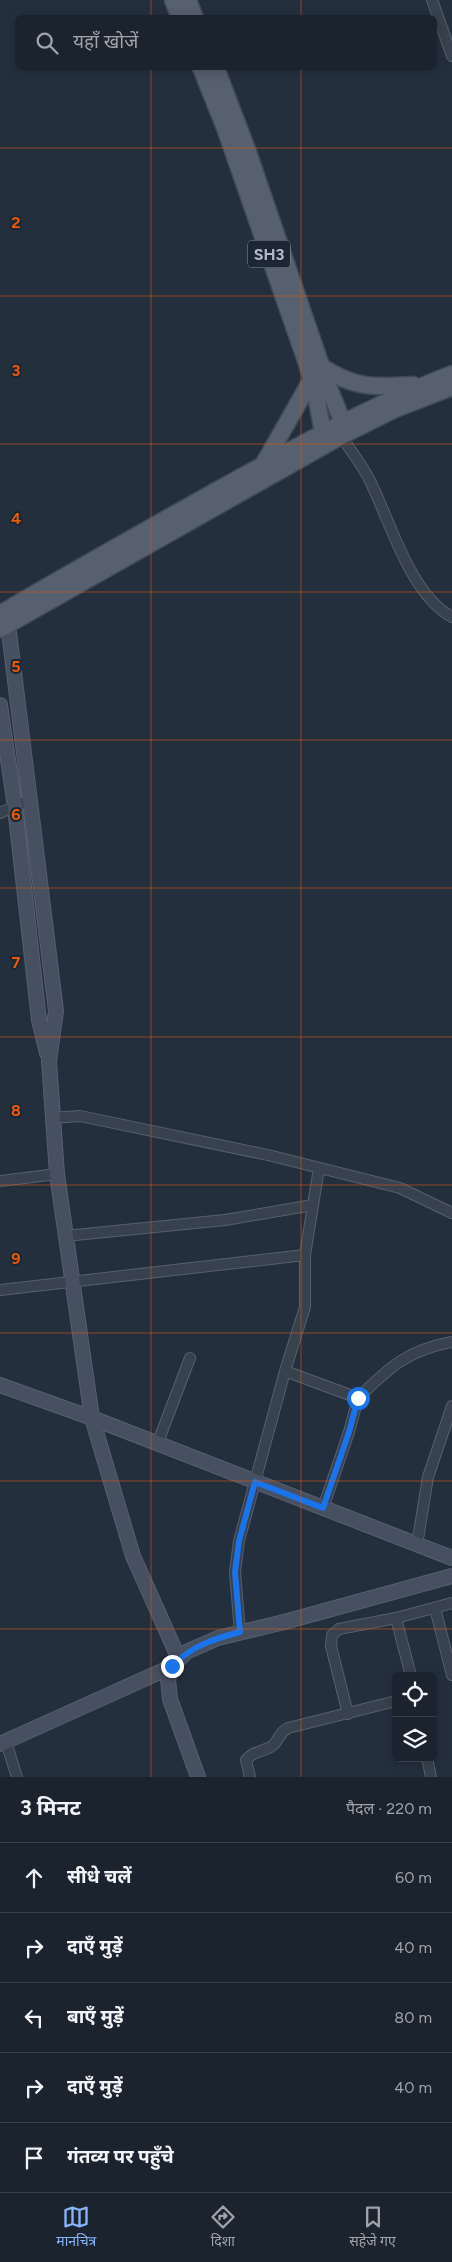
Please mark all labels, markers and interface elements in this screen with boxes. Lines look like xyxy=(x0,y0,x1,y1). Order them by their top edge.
search box xyxy=(15,15,437,70)
icon: search xyxy=(33,29,61,57)
text: यहाँ खोजें xyxy=(73,30,138,53)
text: 2 xyxy=(11,213,21,232)
road number: SH3 xyxy=(248,240,290,268)
text: 3 xyxy=(12,361,21,380)
text: 4 xyxy=(11,509,21,528)
text: 5 xyxy=(11,657,21,676)
text: 6 xyxy=(11,805,21,824)
text: 7 xyxy=(12,953,21,972)
text: 8 xyxy=(11,1101,21,1120)
text: 9 xyxy=(11,1249,21,1268)
route start xyxy=(347,1387,370,1410)
route end xyxy=(161,1655,184,1678)
map controls xyxy=(392,1672,437,1762)
button: locate xyxy=(392,1672,437,1717)
button: layers xyxy=(392,1717,437,1762)
text: 3 मिनट xyxy=(20,1795,81,1820)
text: पैदल · 220 m xyxy=(346,1799,432,1818)
icon: ahead xyxy=(20,1864,48,1892)
text: सीधे चलें xyxy=(67,1865,131,1888)
text: 60 m xyxy=(395,1868,432,1887)
icon: right xyxy=(20,1934,48,1962)
text: दाएँ मुड़ें xyxy=(67,1935,123,1958)
text: 40 m xyxy=(394,1938,432,1957)
icon: left xyxy=(20,2004,48,2032)
text: बाएँ मुड़ें xyxy=(67,2005,124,2028)
text: 80 m xyxy=(394,2008,432,2027)
icon: right xyxy=(20,2074,48,2102)
text: दाएँ मुड़ें xyxy=(67,2075,123,2098)
text: 40 m xyxy=(394,2078,432,2097)
icon: arrive xyxy=(20,2144,48,2172)
text: गंतव्य पर पहुँचे xyxy=(67,2145,174,2168)
tab: मानचित्र xyxy=(56,2203,96,2252)
tab: दिशा xyxy=(209,2203,237,2252)
tab: सहेजे गए xyxy=(349,2203,396,2252)

